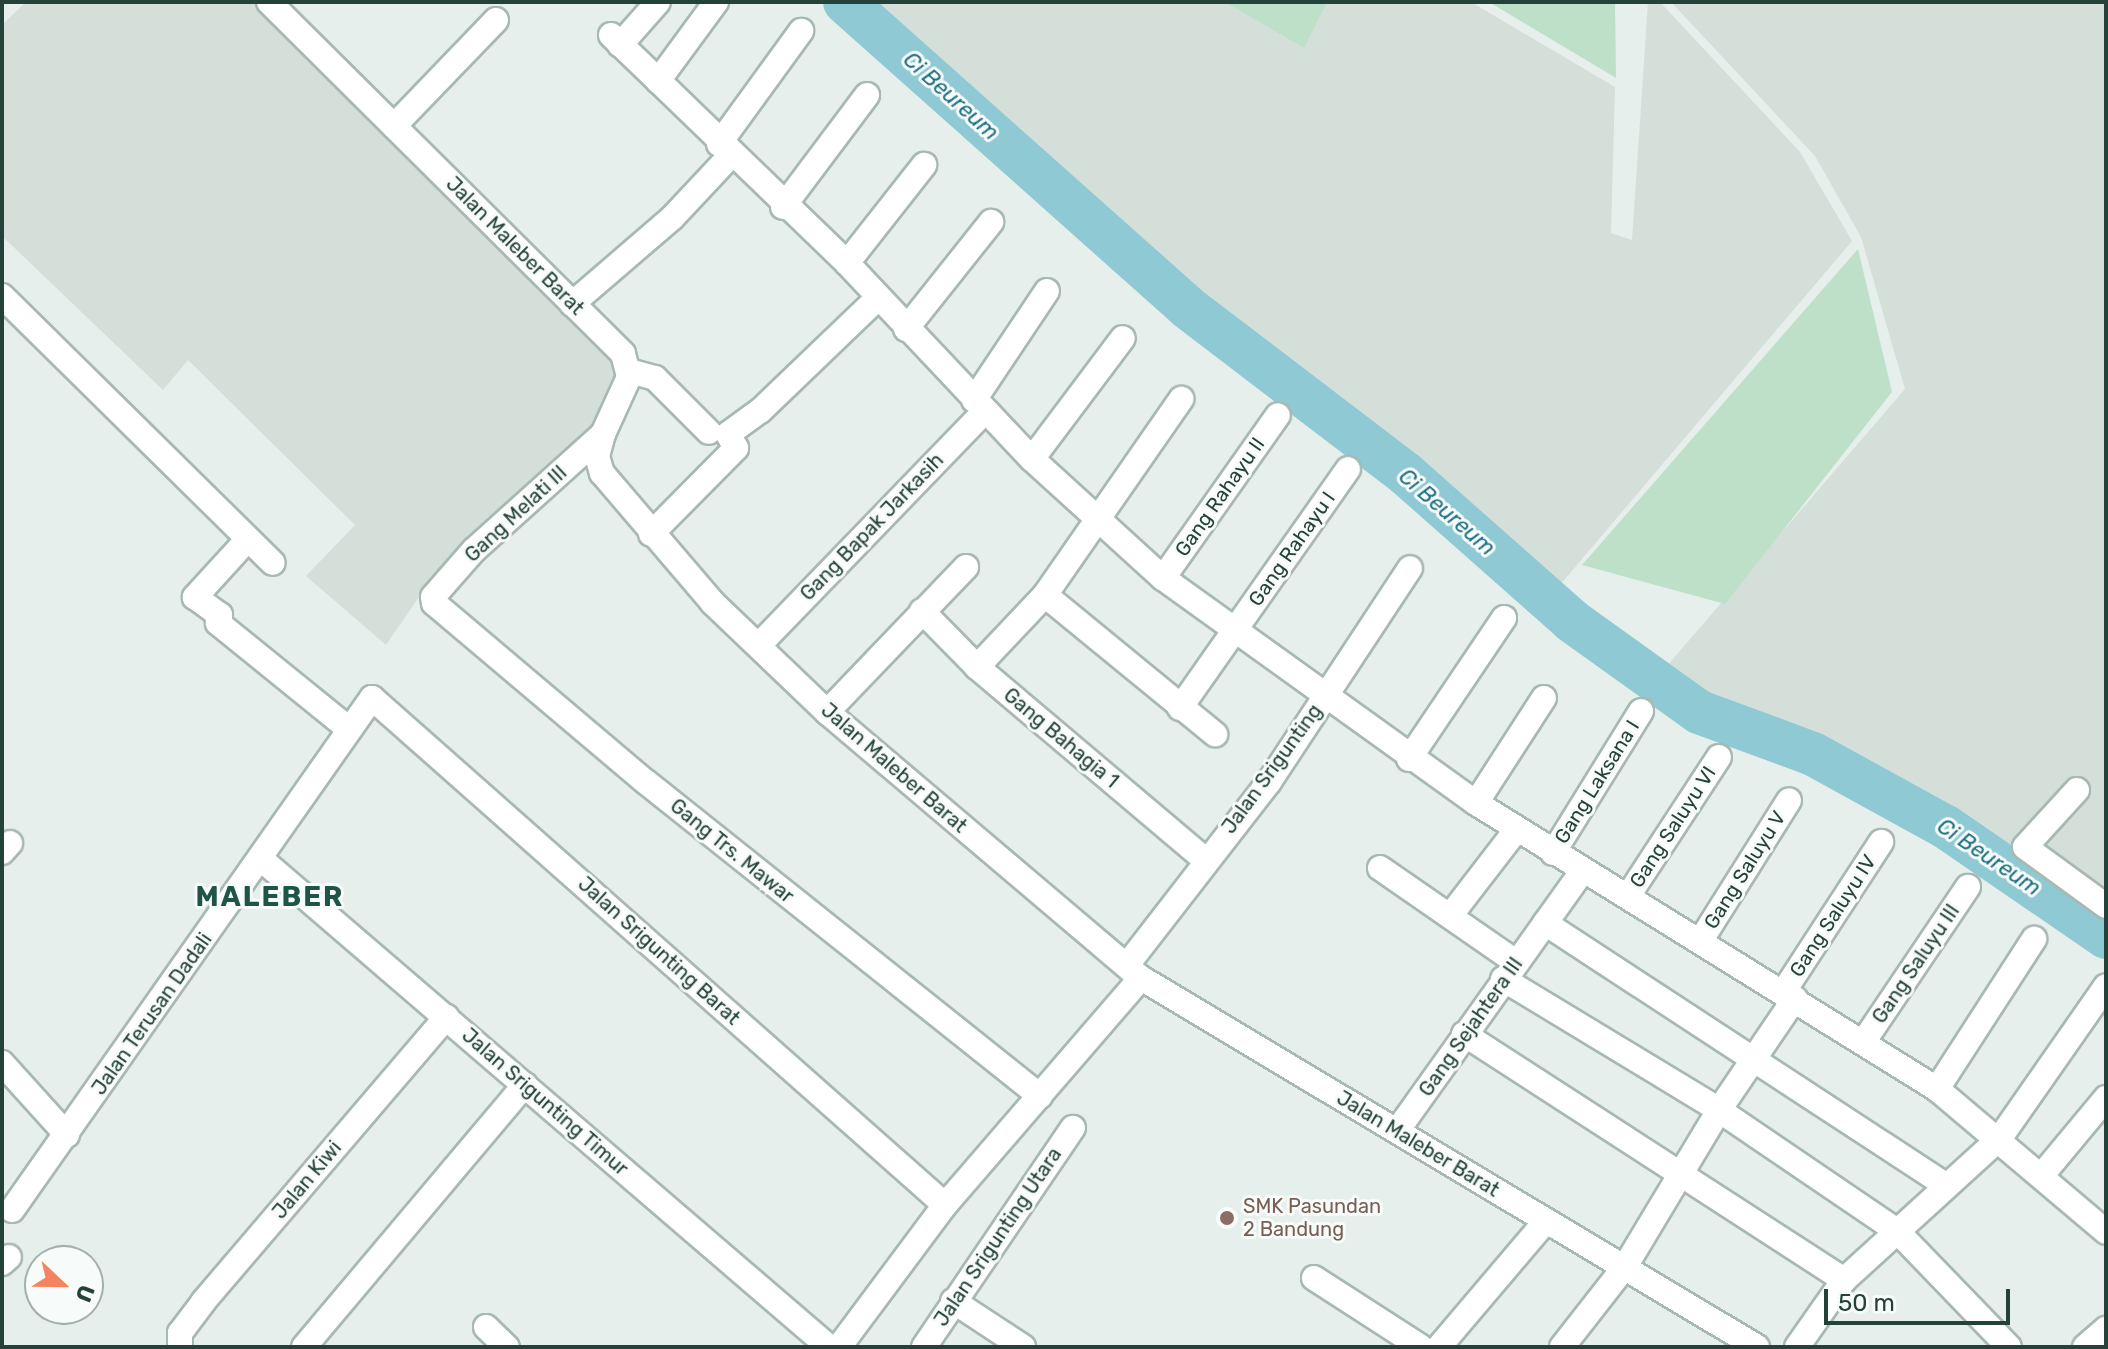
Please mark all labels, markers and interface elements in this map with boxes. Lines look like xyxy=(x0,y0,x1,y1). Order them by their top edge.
water label: Ci Beureum xyxy=(898,46,1004,146)
street label: Jalan Maleber Barat xyxy=(441,172,589,320)
street label: Gang Rahayu II xyxy=(1170,433,1270,561)
street label: Gang Bapak Jarkasih xyxy=(795,448,949,606)
street label: Gang Melati III xyxy=(460,461,572,567)
water label: Ci Beureum xyxy=(1393,463,1501,561)
street label: Gang Rahayu I xyxy=(1244,487,1340,611)
street label: Gang Bahagia 1 xyxy=(999,683,1123,793)
street label: Jalan Maleber Barat xyxy=(816,698,972,838)
street label: Jalan Srigunting xyxy=(1217,700,1327,838)
street label: Gang Laksana I xyxy=(1550,716,1644,848)
street label: Gang Saluyu VI xyxy=(1625,762,1721,892)
street label: Gang Trs. Mawar xyxy=(665,794,799,908)
street label: Gang Saluyu V xyxy=(1699,806,1791,934)
water label: Ci Beureum xyxy=(1932,813,2046,901)
street label: Gang Saluyu IV xyxy=(1785,851,1881,981)
street label: Jalan Srigunting Barat xyxy=(573,872,745,1030)
district label: MALEBER xyxy=(196,880,344,914)
street label: Gang Saluyu III xyxy=(1867,900,1965,1028)
street label: Jalan Terusan Dadali xyxy=(87,928,217,1100)
street label: Gang Sejahtera III xyxy=(1414,953,1528,1101)
street label: Jalan Srigunting Timur xyxy=(457,1023,633,1181)
street label: Jalan Maleber Barat xyxy=(1332,1086,1504,1202)
street label: Jalan Kiwi xyxy=(268,1136,346,1224)
street label: Jalan Srigunting Utara xyxy=(929,1143,1067,1331)
place label: SMK Pasundan 2 Bandung xyxy=(1243,1194,1381,1241)
marker: SMK Pasundan 2 Bandung xyxy=(1218,1209,1236,1227)
north arrow xyxy=(24,1245,104,1325)
scale bar xyxy=(1828,1273,2014,1323)
text: U xyxy=(69,1281,100,1306)
text: 50 m xyxy=(1838,1289,1895,1317)

